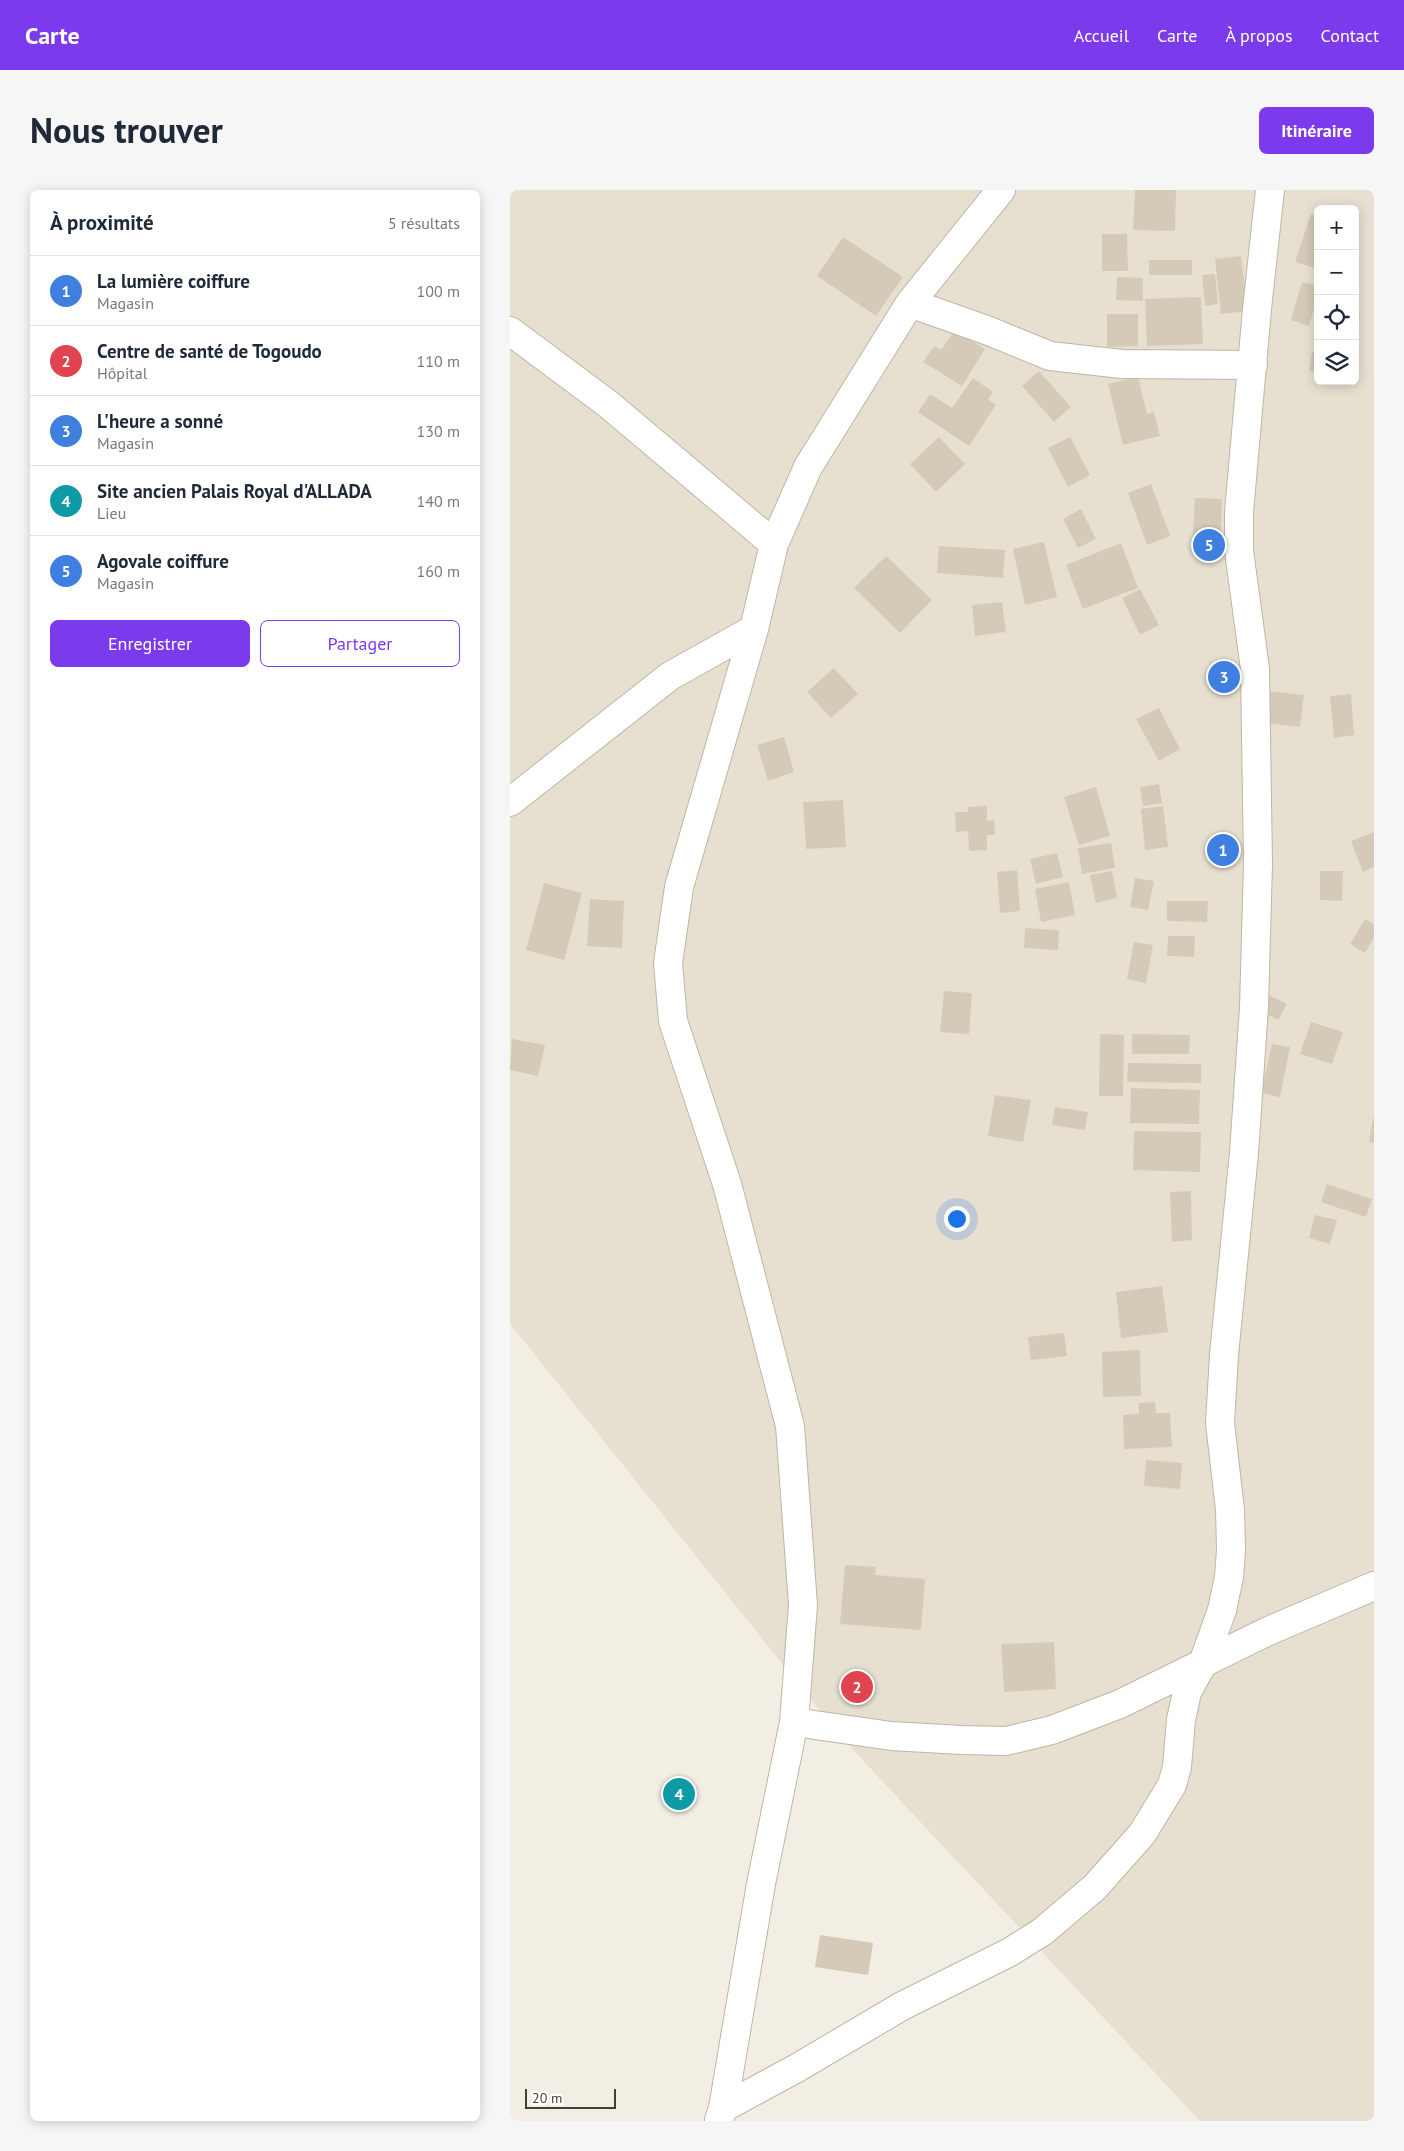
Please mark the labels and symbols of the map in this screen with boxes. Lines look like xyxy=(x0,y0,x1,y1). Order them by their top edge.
pin: 5 xyxy=(1193,526,1225,564)
pin: 3 xyxy=(1208,658,1240,696)
pin: 1 xyxy=(1207,831,1239,869)
your location xyxy=(944,1206,970,1232)
pin: 2 xyxy=(841,1668,873,1706)
pin: 4 xyxy=(663,1775,695,1813)
scale bar xyxy=(525,2086,616,2109)

